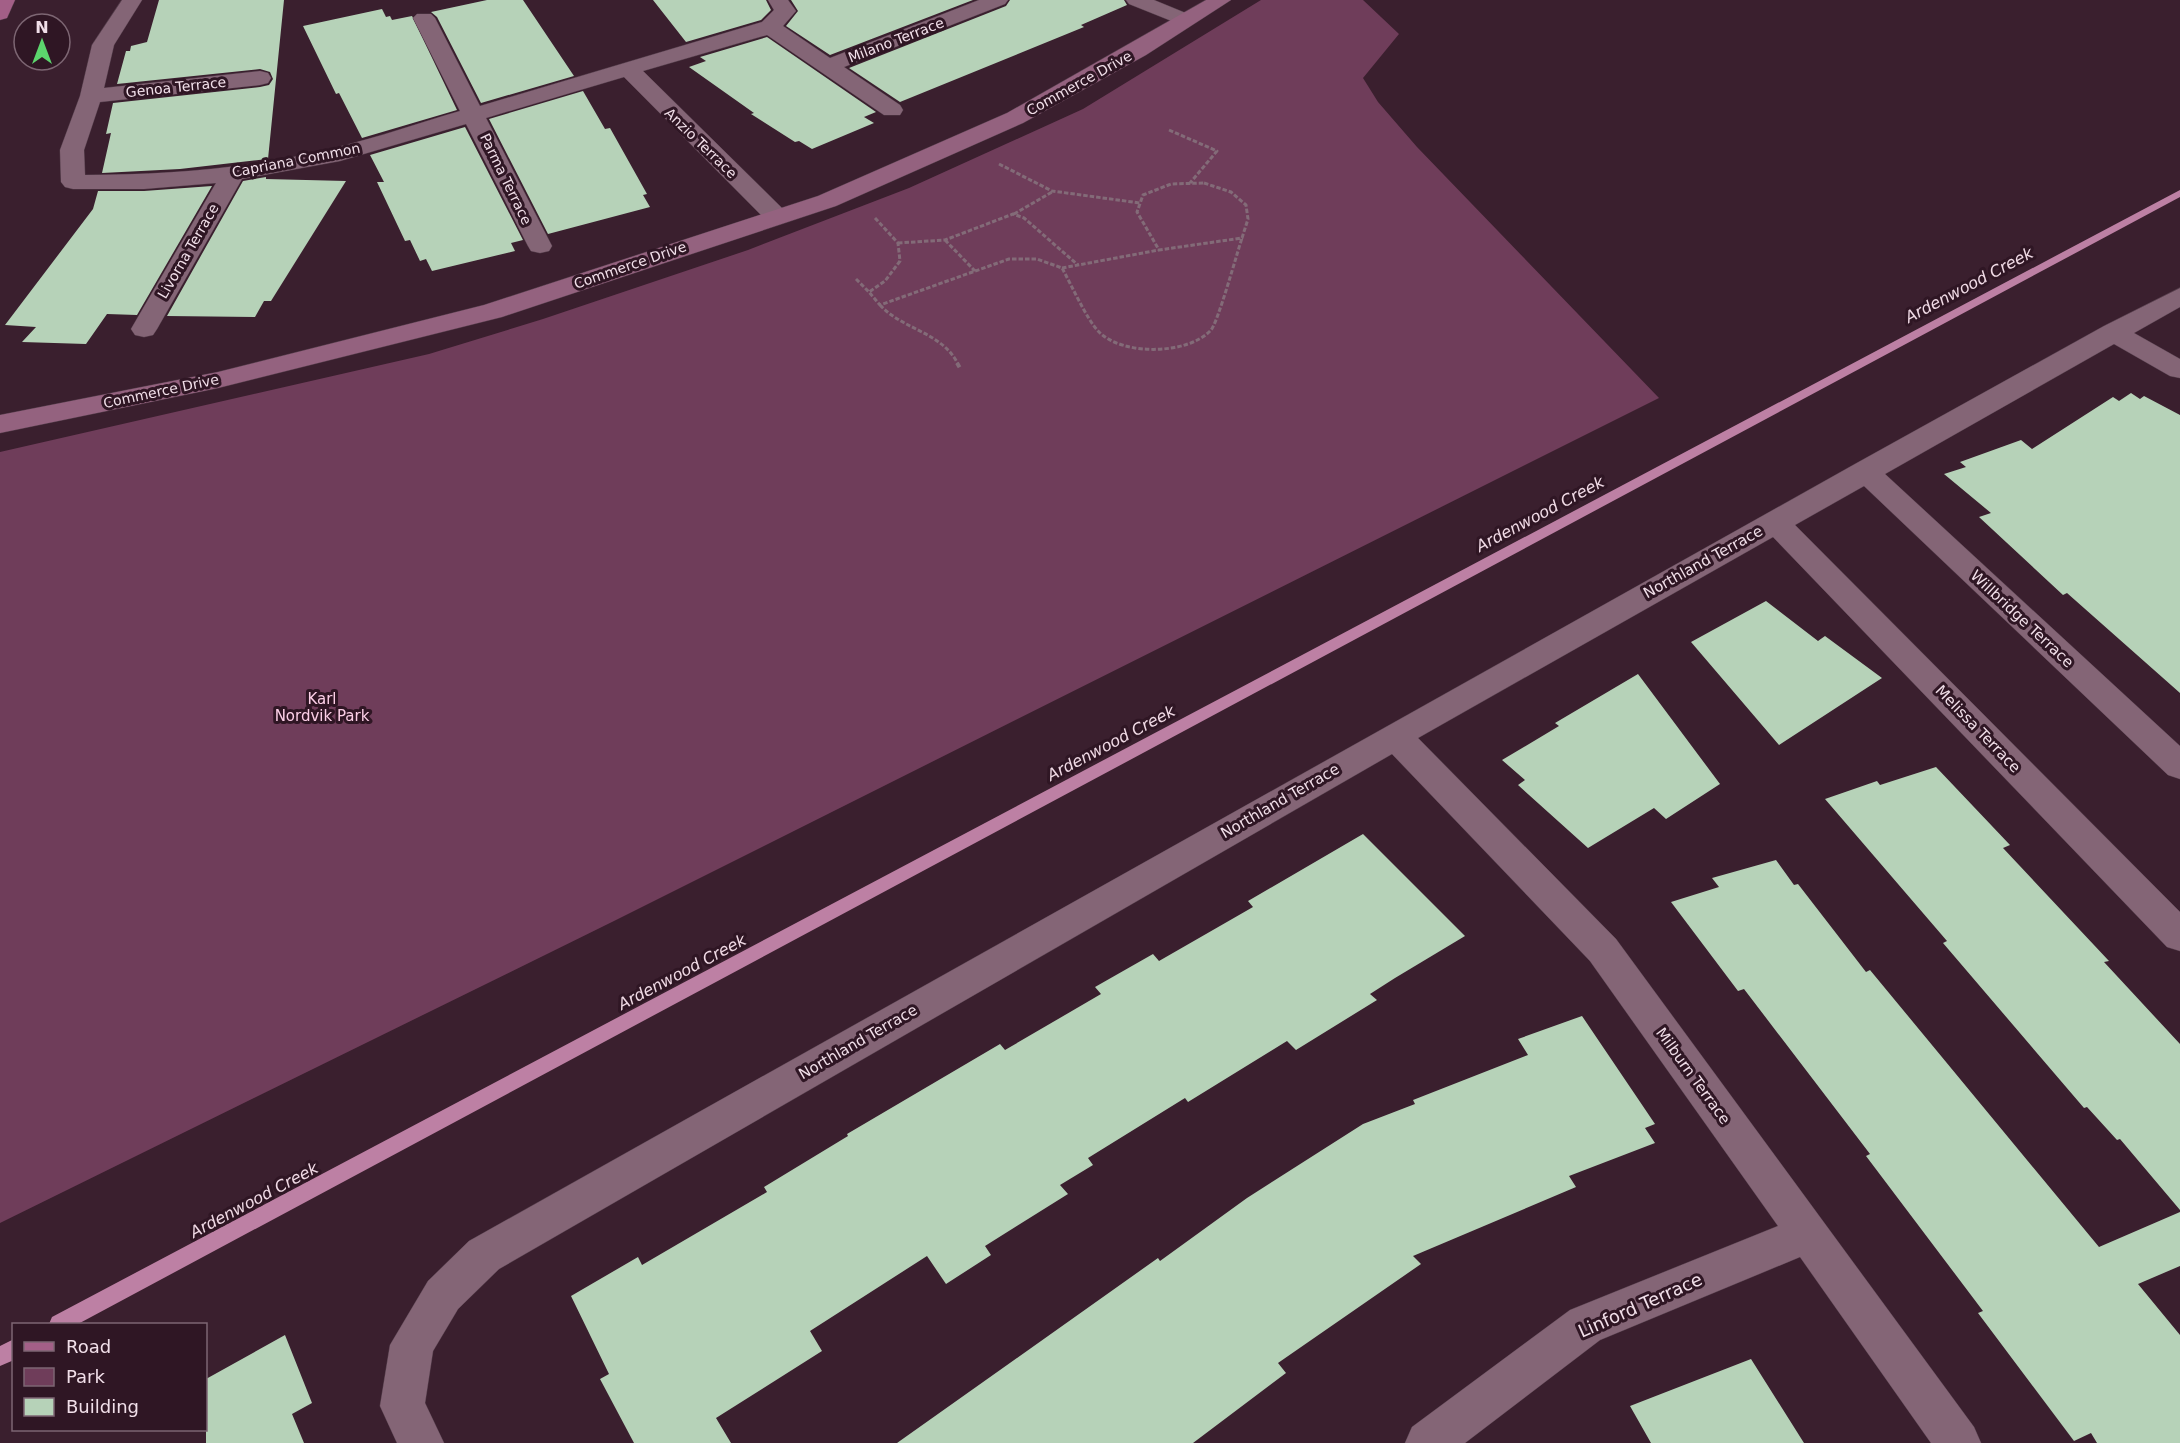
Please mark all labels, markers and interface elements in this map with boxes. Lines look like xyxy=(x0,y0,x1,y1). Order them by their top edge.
north arrow xyxy=(12,12,72,72)
street label: Milano Terrace xyxy=(846,14,946,66)
text: N xyxy=(35,18,49,37)
street label: Commerce Drive xyxy=(1024,47,1134,119)
street label: Genoa Terrace xyxy=(125,74,227,100)
street label: Anzio Terrace xyxy=(662,105,740,181)
street label: Parma Terrace xyxy=(477,131,535,227)
street label: Capriana Common xyxy=(230,140,362,180)
street label: Livorna Terrace xyxy=(154,201,222,301)
street label: Commerce Drive xyxy=(572,238,688,292)
water label: Ardenwood Creek xyxy=(1901,243,2037,327)
street label: Commerce Drive xyxy=(102,371,220,411)
water label: Ardenwood Creek xyxy=(1472,472,1608,556)
street label: Northland Terrace xyxy=(1640,522,1766,602)
street label: Willbridge Terrace xyxy=(1967,567,2077,671)
street label: Melissa Terrace xyxy=(1932,681,2024,777)
park label: Karl Nordvik Park xyxy=(275,690,370,725)
water label: Ardenwood Creek xyxy=(1043,701,1179,785)
street label: Northland Terrace xyxy=(1218,760,1342,842)
water label: Ardenwood Creek xyxy=(614,930,750,1014)
street label: Northland Terrace xyxy=(796,1001,920,1083)
street label: Milburn Terrace xyxy=(1652,1024,1734,1128)
water label: Ardenwood Creek xyxy=(186,1158,322,1242)
street label: Linford Terrace xyxy=(1575,1268,1705,1342)
legend xyxy=(12,1323,207,1431)
text: Road xyxy=(66,1336,111,1357)
text: Park xyxy=(66,1366,105,1387)
text: Building xyxy=(66,1396,139,1417)

